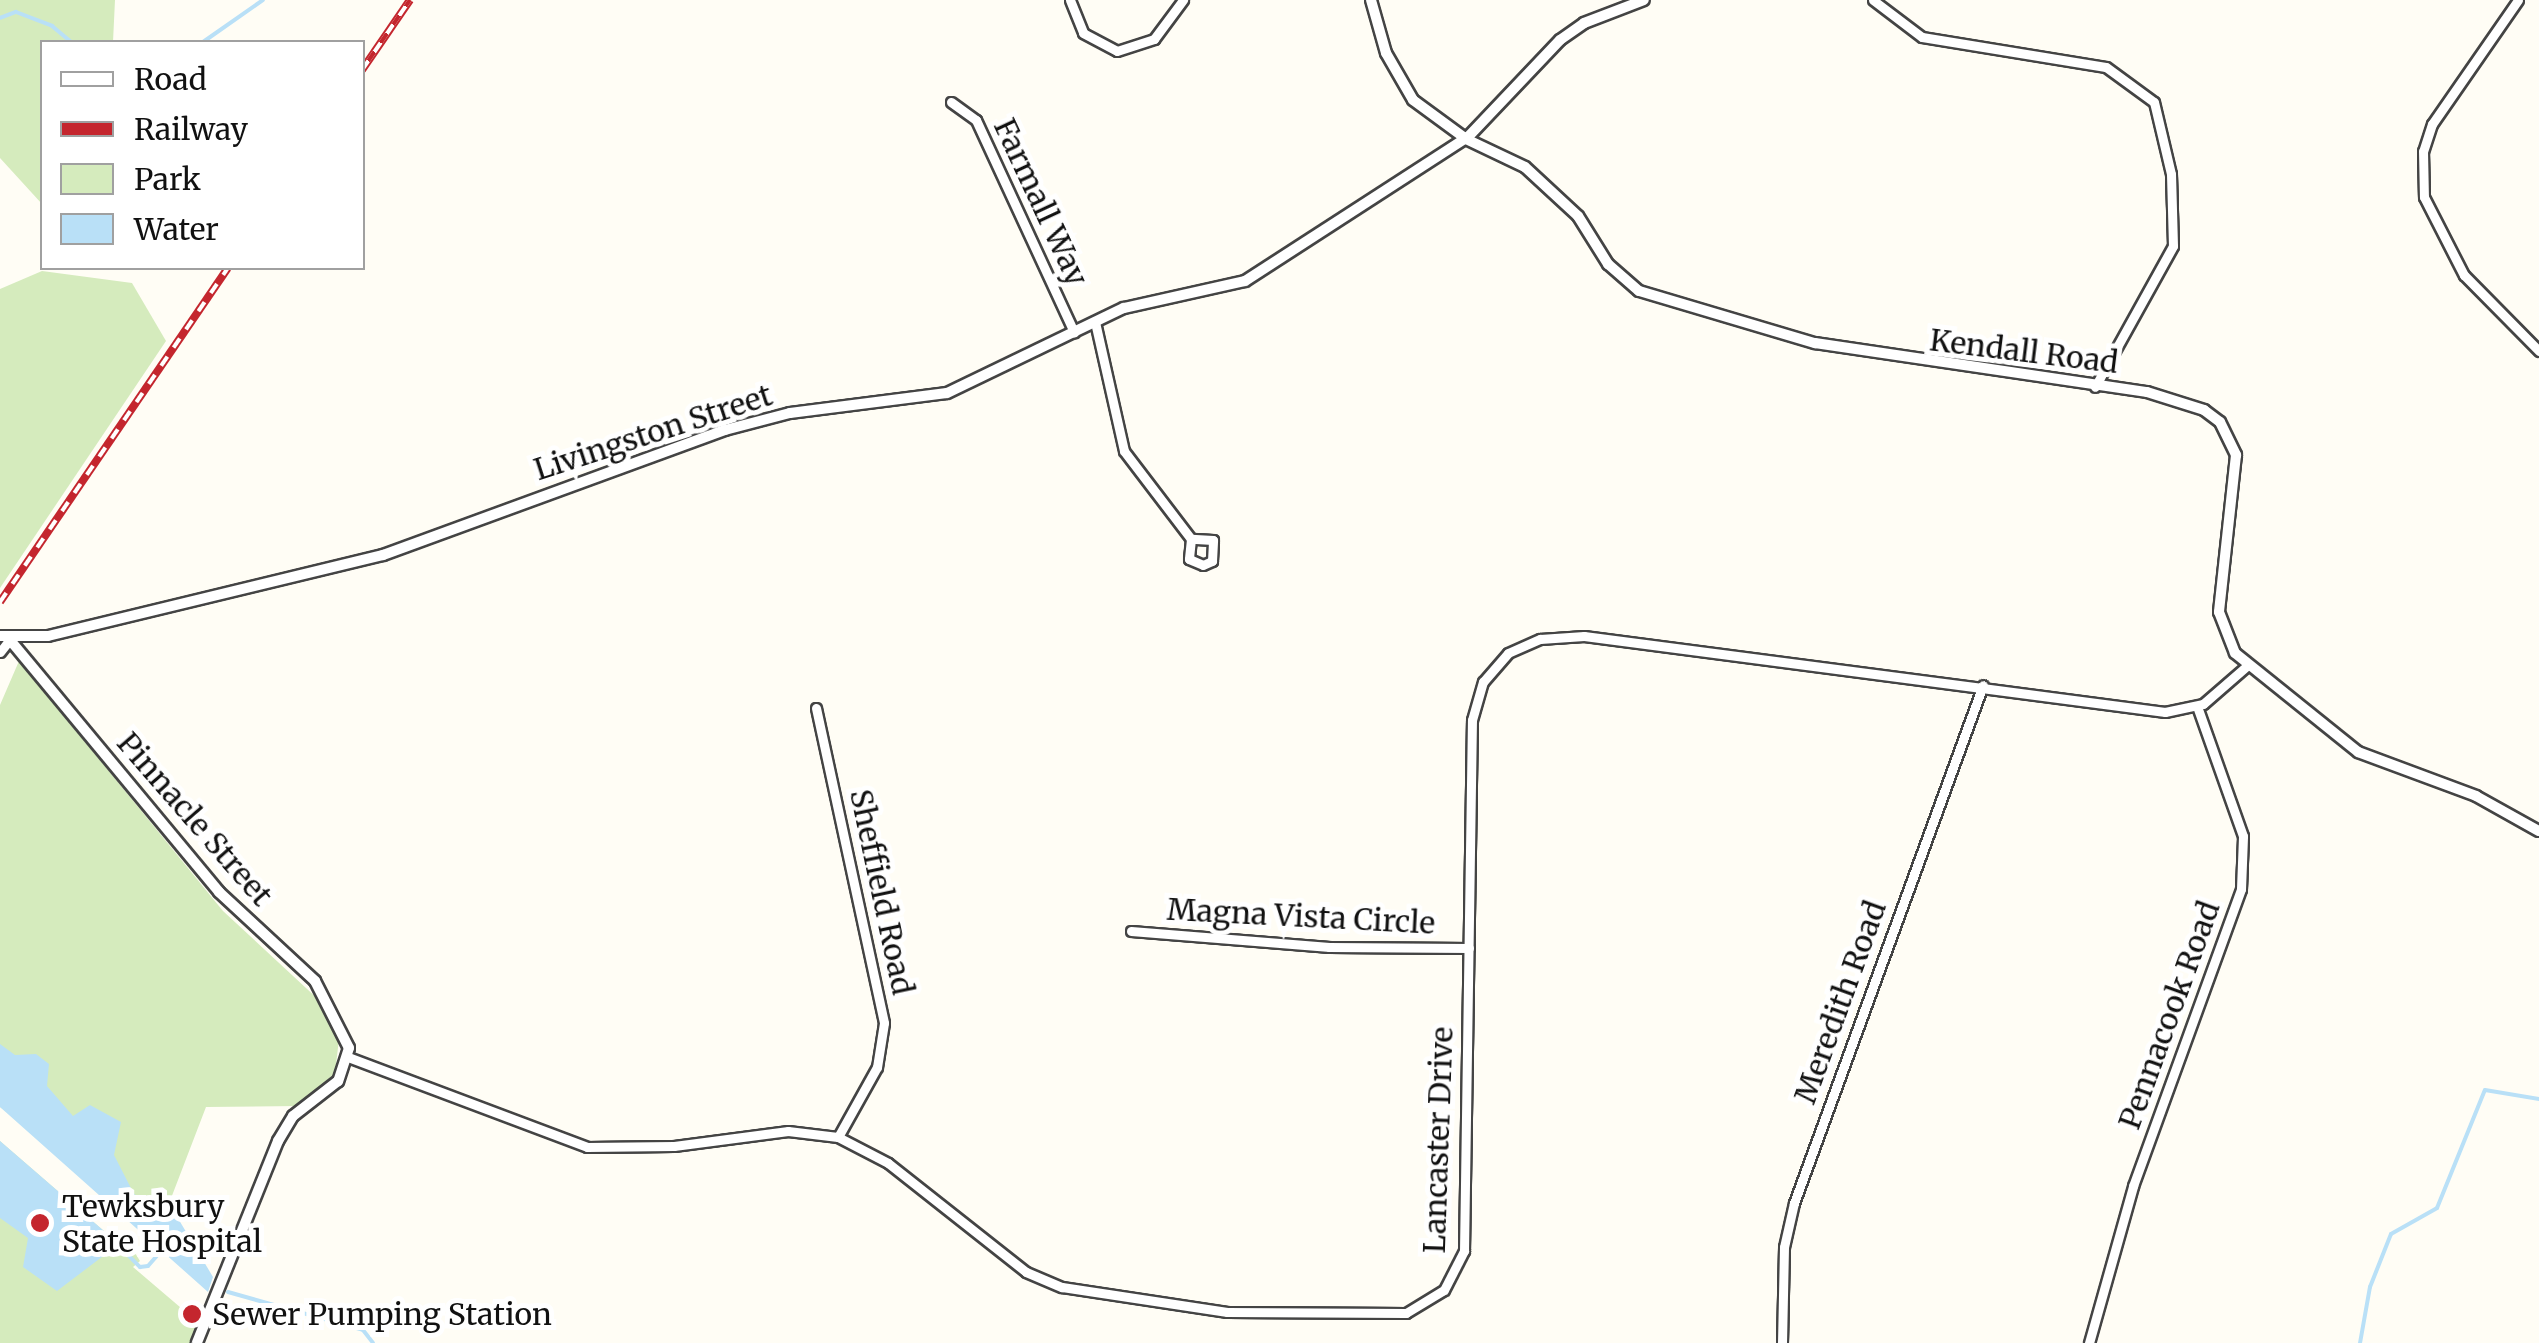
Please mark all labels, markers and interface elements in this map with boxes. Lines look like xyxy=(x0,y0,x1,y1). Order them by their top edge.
legend xyxy=(40,40,365,270)
text: Road xyxy=(134,60,207,98)
text: Railway xyxy=(134,110,248,148)
street label: Farmall Way xyxy=(987,113,1095,291)
text: Park xyxy=(134,160,201,198)
text: Water xyxy=(134,210,219,248)
street label: Kendall Road xyxy=(1928,322,2120,380)
street label: Livingston Street xyxy=(529,377,777,487)
street label: Pinnacle Street xyxy=(110,725,280,913)
street label: Sheffield Road xyxy=(843,786,921,998)
street label: Magna Vista Circle xyxy=(1166,891,1436,941)
street label: Meredith Road xyxy=(1787,896,1893,1108)
street label: Pennacook Road xyxy=(2111,896,2227,1134)
street label: Lancaster Drive xyxy=(1416,1026,1460,1254)
place label: Tewksbury State Hospital xyxy=(62,1188,262,1258)
marker: Tewksbury State Hospital xyxy=(27,1210,53,1236)
place label: Sewer Pumping Station xyxy=(212,1296,552,1332)
marker: Sewer Pumping Station xyxy=(181,1303,203,1325)

